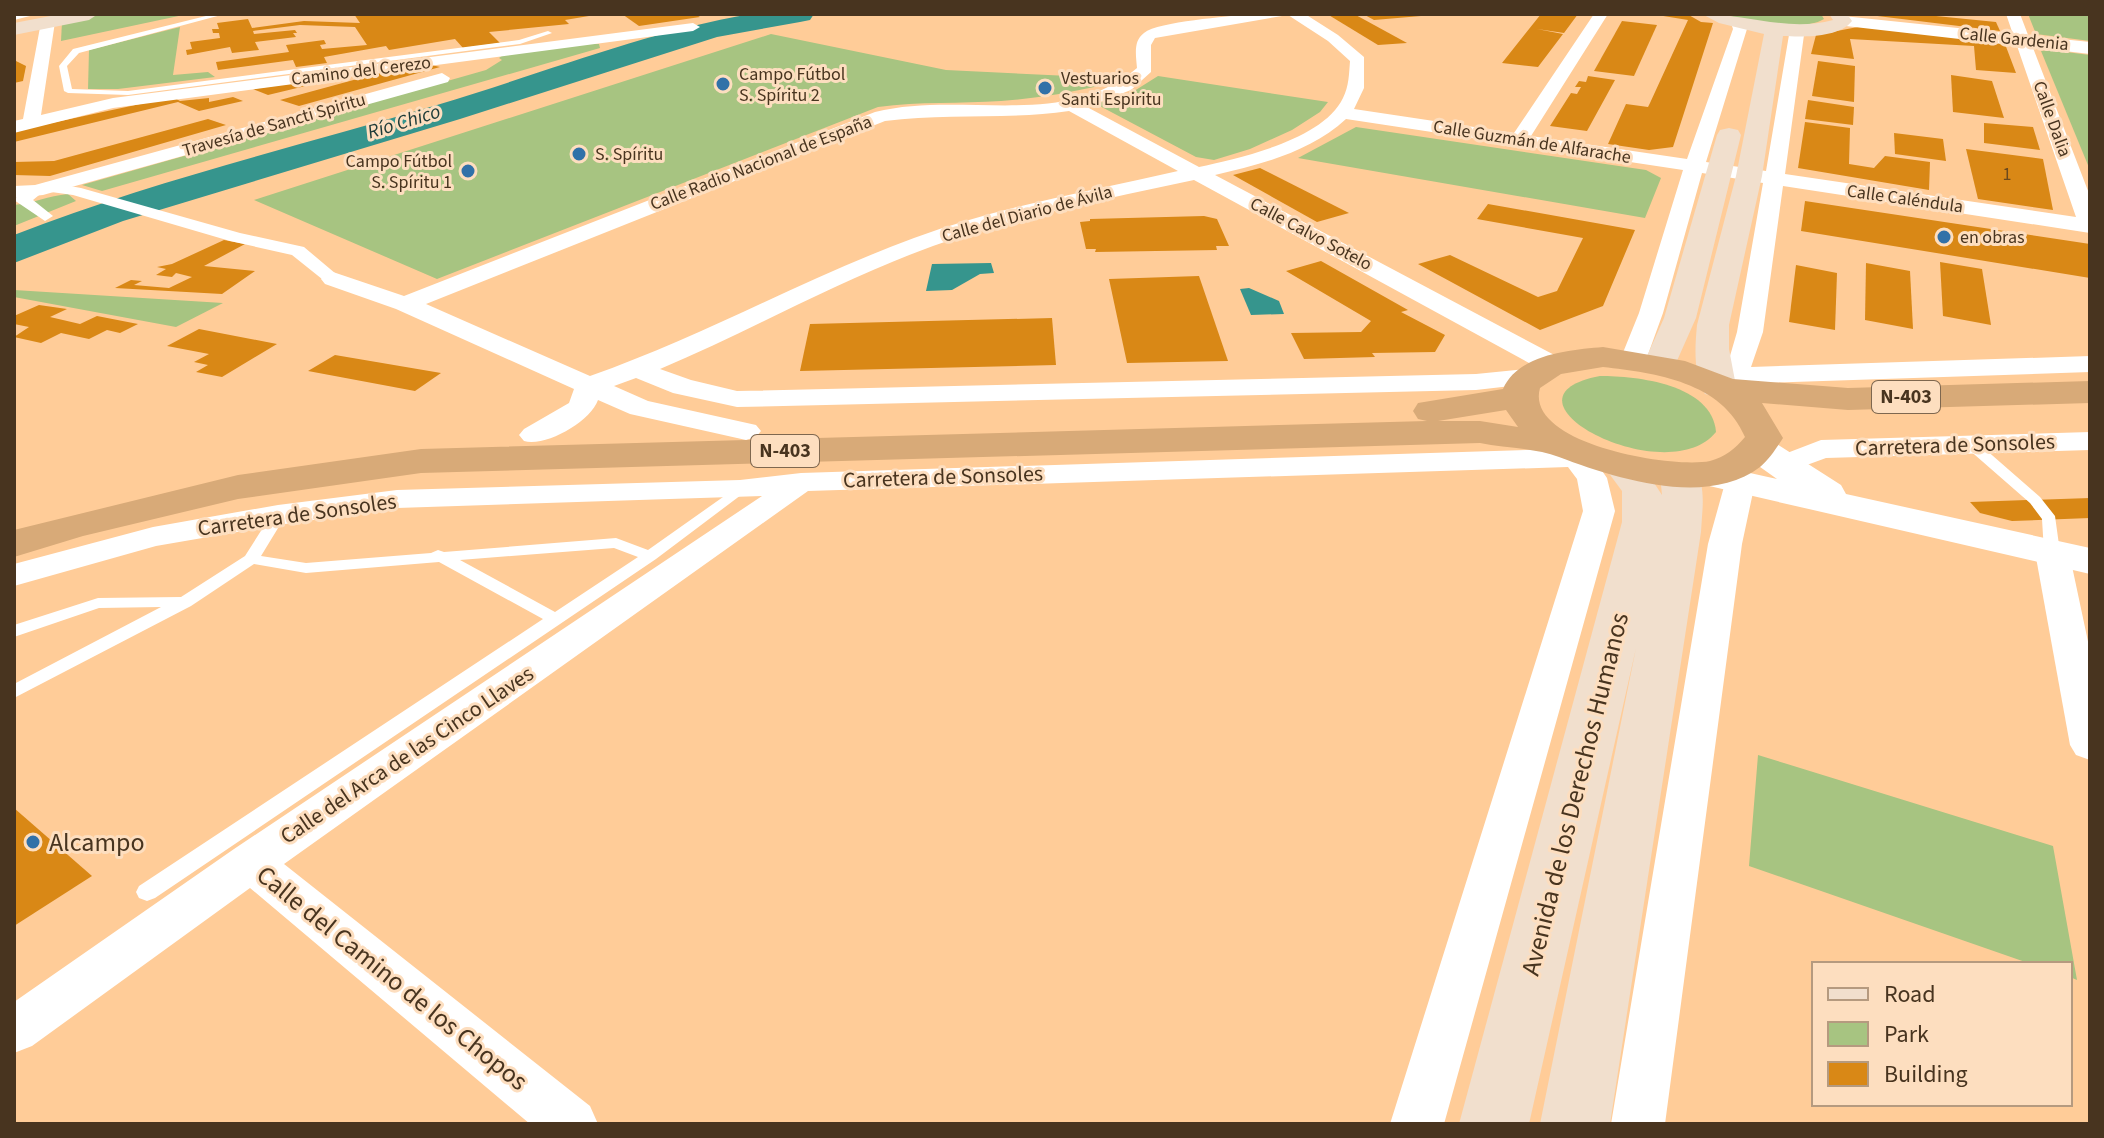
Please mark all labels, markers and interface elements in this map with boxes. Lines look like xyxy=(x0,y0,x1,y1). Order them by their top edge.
street label: Calle Gardenia xyxy=(1958,21,2070,57)
street label: Camino del Cerezo xyxy=(290,50,432,92)
place label: Campo Fútbol S. Spíritu 2 xyxy=(739,62,845,108)
place label: Vestuarios Santi Espiritu xyxy=(1061,66,1162,112)
marker: Campo Fútbol S. Spíritu 2 xyxy=(714,75,732,93)
street label: Calle Dalia xyxy=(2027,77,2077,161)
marker: Vestuarios Santi Espiritu xyxy=(1036,79,1054,97)
street label: Travesía de Sancti Spiritu xyxy=(180,87,368,163)
water label: Río Chico xyxy=(364,98,444,146)
street label: Calle Radio Nacional de España xyxy=(647,109,875,217)
street label: Calle Guzmán de Alfarache xyxy=(1431,114,1633,170)
place label: S. Spíritu xyxy=(595,142,663,167)
marker: S. Spíritu xyxy=(570,145,588,163)
place label: Campo Fútbol S. Spíritu 1 xyxy=(346,149,452,195)
marker: Campo Fútbol S. Spíritu 1 xyxy=(459,162,477,180)
house number: 1 xyxy=(2003,162,2011,187)
street label: Calle Caléndula xyxy=(1845,178,1965,220)
street label: Calle del Diario de Ávila xyxy=(939,179,1115,249)
street label: Calle Calvo Sotelo xyxy=(1246,191,1376,277)
place label: en obras xyxy=(1960,225,2025,250)
marker: en obras xyxy=(1935,228,1953,246)
road number: N-403 xyxy=(1872,381,1940,413)
street label: Carretera de Sonsoles xyxy=(1854,426,2056,464)
road number: N-403 xyxy=(751,435,819,467)
street label: Carretera de Sonsoles xyxy=(842,458,1044,496)
street label: Carretera de Sonsoles xyxy=(196,485,398,545)
street label: Avenida de los Derechos Humanos xyxy=(1512,608,1638,979)
street label: Calle del Arca de las Cinco Llaves xyxy=(274,658,540,852)
place label: Alcampo xyxy=(49,824,145,861)
marker: Alcampo xyxy=(24,833,42,851)
street label: Calle del Camino de los Chopos xyxy=(248,857,536,1099)
legend xyxy=(1812,962,2072,1106)
text: Road xyxy=(1884,977,1936,1012)
text: Park xyxy=(1884,1017,1929,1052)
text: Building xyxy=(1884,1057,1968,1092)

